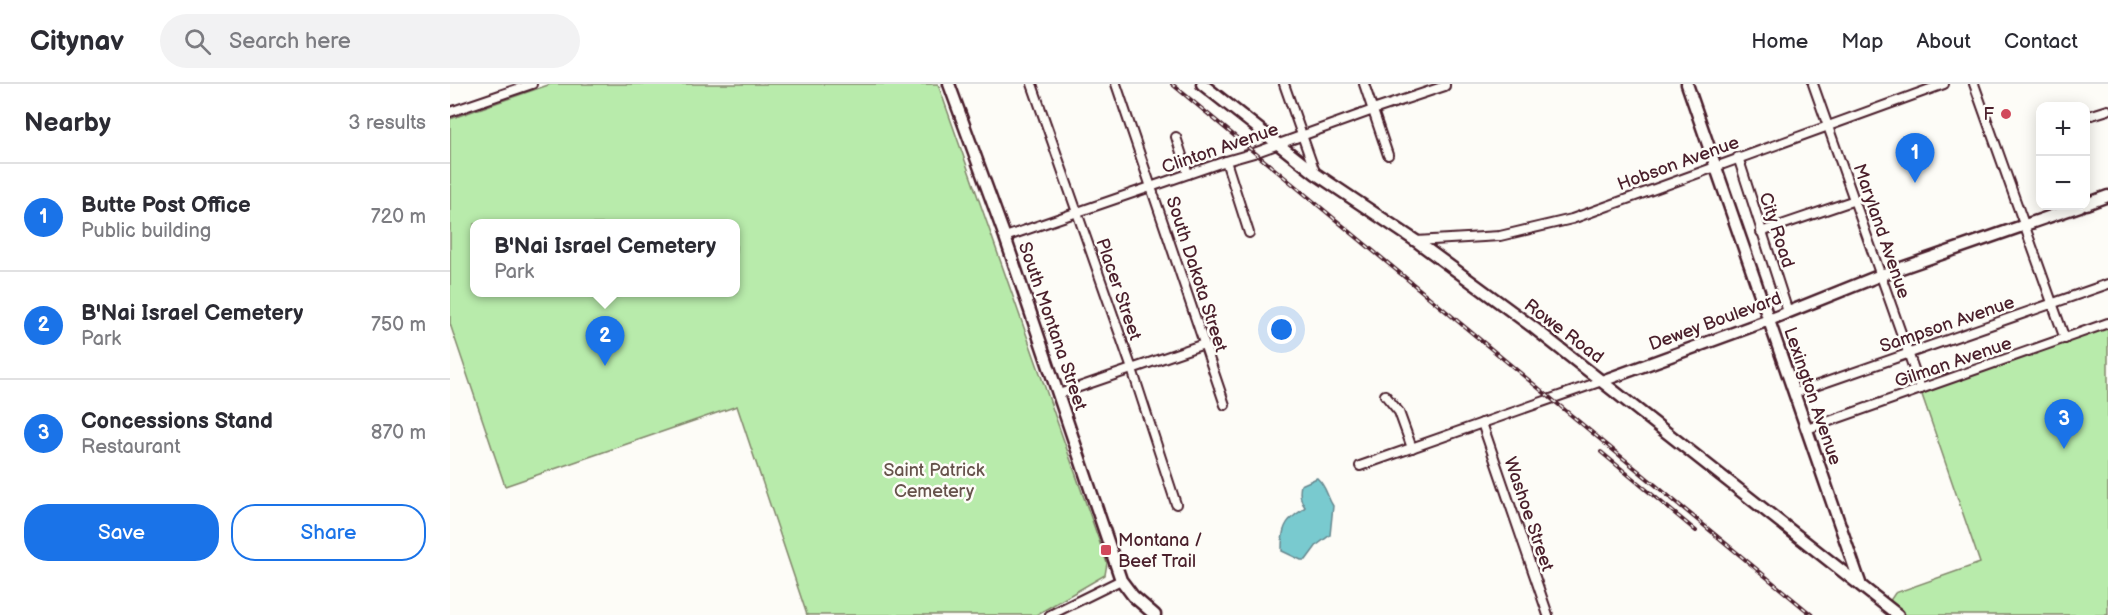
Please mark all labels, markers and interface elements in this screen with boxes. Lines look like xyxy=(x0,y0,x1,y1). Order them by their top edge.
search box xyxy=(160,14,580,68)
text: Citynav xyxy=(30,25,124,58)
icon: search xyxy=(181,25,214,58)
text: Search here xyxy=(229,28,351,55)
text: Home xyxy=(1751,29,1808,54)
text: Map xyxy=(1841,29,1883,54)
text: About xyxy=(1916,29,1971,54)
text: Contact xyxy=(2004,29,2078,54)
map controls xyxy=(2036,102,2090,210)
button: + xyxy=(2036,102,2090,156)
place label: F xyxy=(1983,104,1994,125)
marker: F xyxy=(1999,107,2013,121)
text: Nearby xyxy=(24,108,111,139)
text: 3 results xyxy=(348,111,426,135)
street label: Clinton Avenue xyxy=(1159,119,1281,178)
street label: Hobson Avenue xyxy=(1614,132,1742,195)
pin: 1 xyxy=(1896,134,1934,183)
button: − xyxy=(2036,156,2090,210)
street label: Maryland Avenue xyxy=(1849,161,1915,302)
street label: City Road xyxy=(1755,190,1799,270)
text: Butte Post Office xyxy=(81,192,251,219)
street label: South Dakota Street xyxy=(1162,194,1232,355)
text: 1 xyxy=(39,205,48,229)
text: 720 m xyxy=(371,205,426,229)
text: Public building xyxy=(81,219,211,243)
popup xyxy=(470,219,740,297)
text: B'Nai Israel Cemetery xyxy=(494,233,716,260)
street label: Placer Street xyxy=(1091,236,1146,343)
street label: South Montana Street xyxy=(1014,239,1091,414)
text: Park xyxy=(494,260,534,284)
street label: Dewey Boulevard xyxy=(1646,288,1784,355)
street label: Sampson Avenue xyxy=(1877,291,2018,357)
street label: Rowe Road xyxy=(1520,295,1608,368)
text: B'Nai Israel Cemetery xyxy=(81,300,303,327)
text: 2 xyxy=(38,313,49,337)
text: 750 m xyxy=(371,313,426,337)
your location xyxy=(1267,315,1296,344)
pin: 2 xyxy=(586,316,624,366)
street label: Lexington Avenue xyxy=(1779,325,1846,468)
text: Park xyxy=(81,327,121,351)
street label: Gilman Avenue xyxy=(1892,333,2015,392)
pin: 3 xyxy=(2044,400,2084,449)
text: Concessions Stand xyxy=(81,408,273,435)
text: 3 xyxy=(38,421,49,445)
text: 870 m xyxy=(371,421,426,445)
text: Restaurant xyxy=(81,435,181,459)
street label: Washoe Street xyxy=(1499,454,1558,574)
park label: Saint Patrick Cemetery xyxy=(883,460,985,502)
button: Save xyxy=(24,504,219,561)
button: Share xyxy=(231,504,426,561)
place label: Montana / Beef Trail xyxy=(1118,530,1202,572)
marker: Montana / Beef Trail xyxy=(1099,543,1113,557)

